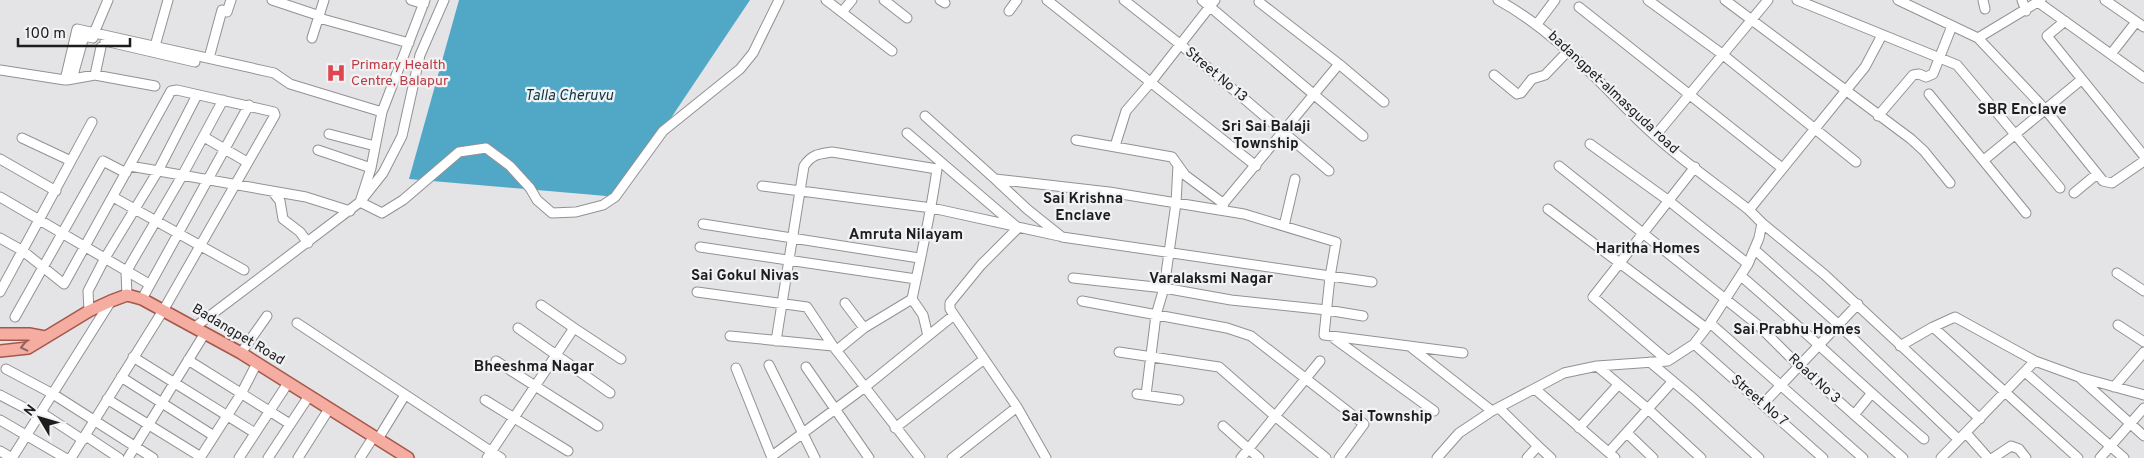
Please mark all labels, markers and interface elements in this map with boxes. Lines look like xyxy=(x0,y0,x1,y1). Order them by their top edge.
scale bar xyxy=(18,15,130,47)
text: 100 m xyxy=(25,25,66,44)
street label: badangpet-almasguda road xyxy=(1544,28,1682,158)
street label: Street No 13 xyxy=(1181,44,1251,106)
place label: Primary Health Centre, Balapur xyxy=(351,57,449,90)
hospital icon: Primary Health Centre, Balapur xyxy=(325,62,347,84)
water label: Talla Cheruvu xyxy=(525,87,614,106)
district label: SBR Enclave xyxy=(1977,101,2067,120)
district label: Sri Sai Balaji Township xyxy=(1222,118,1310,154)
district label: Sai Krishna Enclave xyxy=(1043,190,1123,226)
district label: Amruta Nilayam xyxy=(849,226,963,245)
district label: Haritha Homes xyxy=(1596,240,1700,259)
district label: Sai Gokul Nivas xyxy=(691,267,799,286)
district label: Varalaksmi Nagar xyxy=(1149,270,1274,289)
street label: Badangpet Road xyxy=(189,301,287,369)
district label: Sai Prabhu Homes xyxy=(1733,321,1861,340)
one-way arrow xyxy=(19,342,28,352)
street label: Road No 3 xyxy=(1784,351,1844,407)
district label: Bheeshma Nagar xyxy=(474,358,595,377)
street label: Street No 7 xyxy=(1727,372,1791,430)
north arrow xyxy=(15,393,65,443)
text: N xyxy=(21,402,41,420)
district label: Sai Township xyxy=(1342,408,1432,427)

